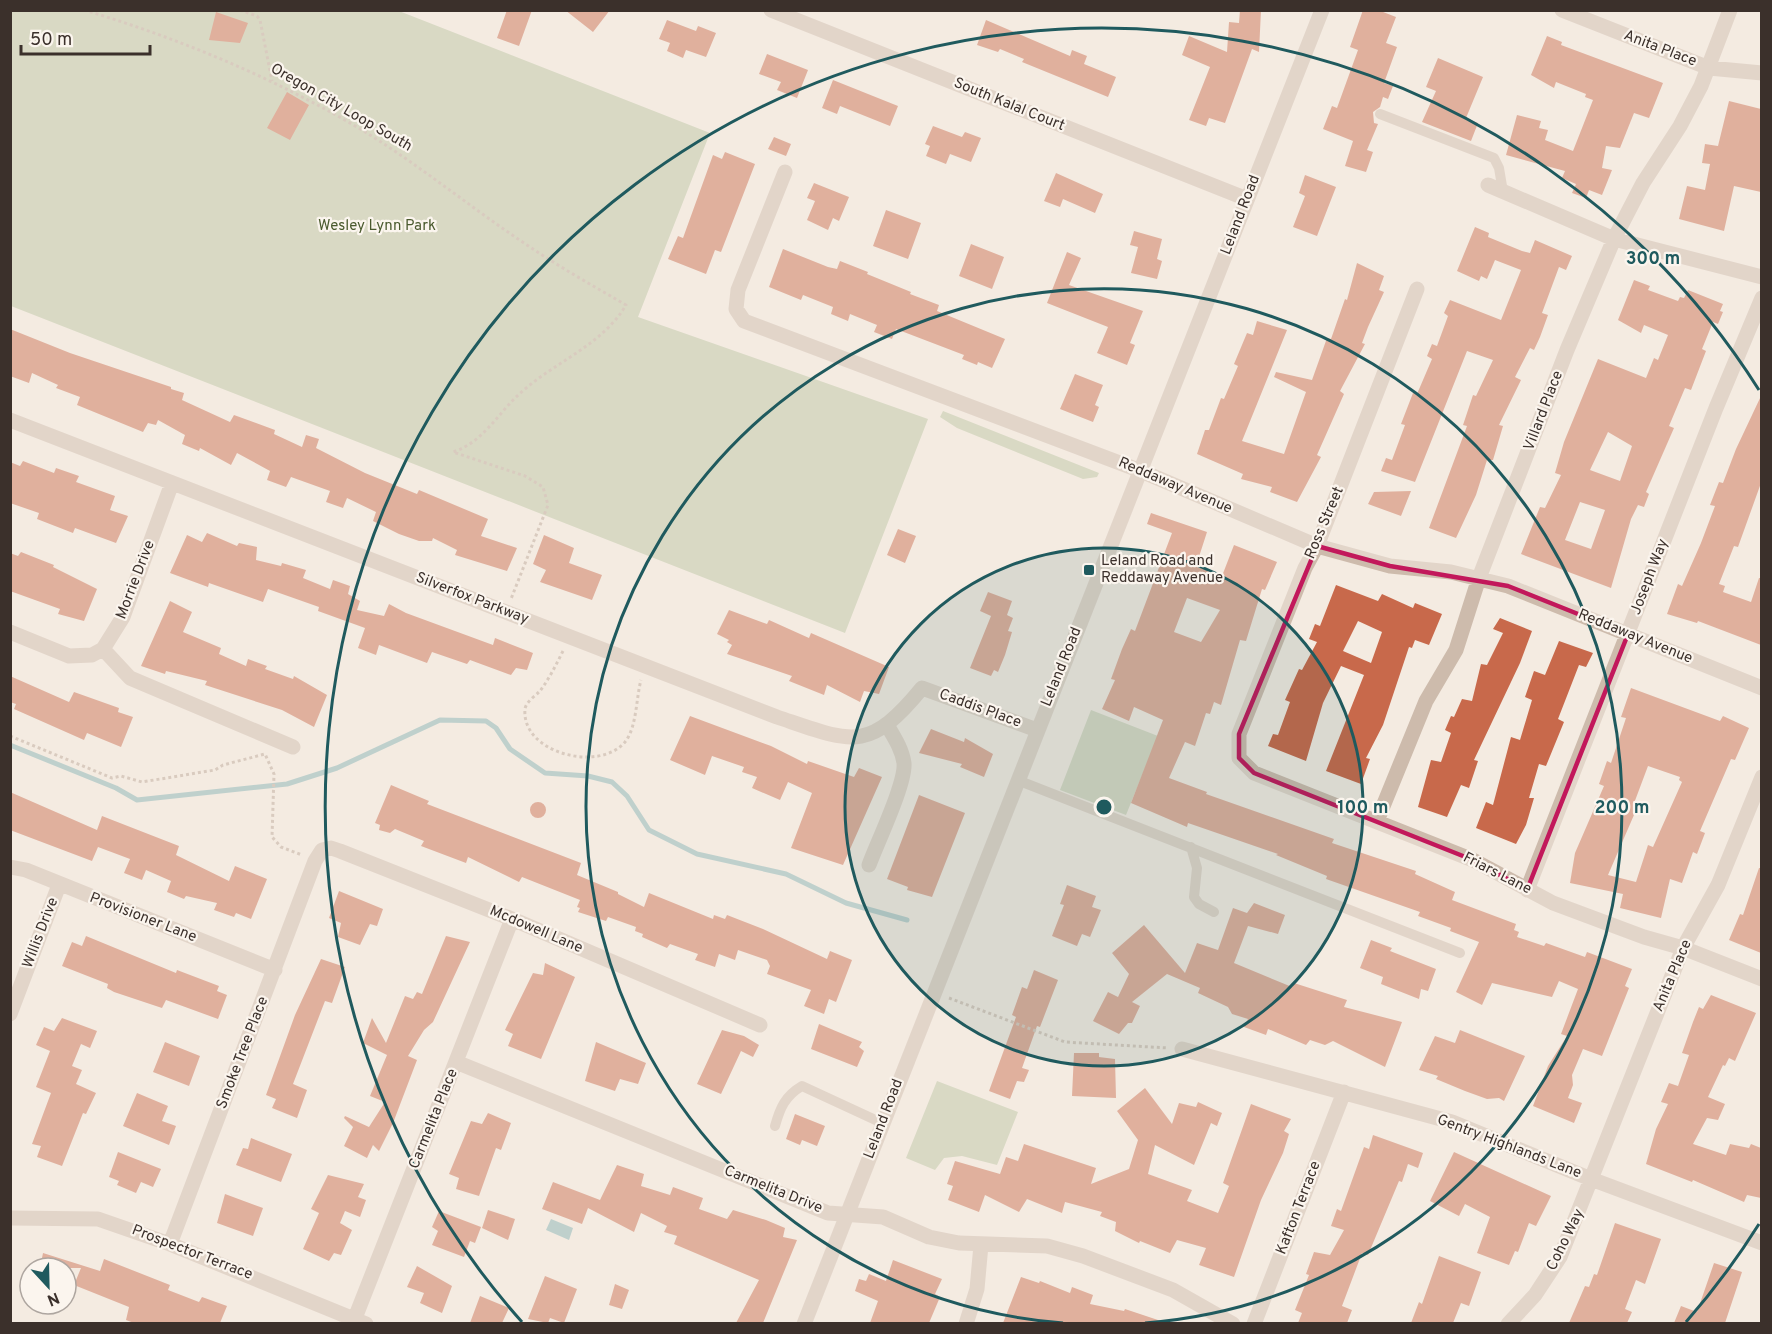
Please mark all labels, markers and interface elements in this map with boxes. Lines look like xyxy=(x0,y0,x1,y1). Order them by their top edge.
scale bar xyxy=(21,18,150,56)
street label: Anita Place xyxy=(1621,26,1699,72)
text: 50 m xyxy=(30,29,72,52)
street label: Oregon City Loop South xyxy=(267,60,415,156)
street label: South Kalal Court xyxy=(951,74,1067,136)
street label: Leland Road xyxy=(1217,172,1265,258)
park label: Wesley Lynn Park xyxy=(318,217,436,236)
text: 300 m xyxy=(1626,248,1680,271)
street label: Villard Place xyxy=(1520,368,1568,454)
street label: Reddaway Avenue xyxy=(1115,453,1235,519)
street label: Ross Street xyxy=(1301,484,1349,562)
street label: Joseph Way xyxy=(1627,536,1673,618)
street label: Morrie Drive xyxy=(112,538,160,622)
place label: Leland Road and Reddaway Avenue xyxy=(1101,552,1223,588)
marker: Leland Road and Reddaway Avenue xyxy=(1082,563,1096,577)
street label: Silverfox Parkway xyxy=(413,569,531,629)
street label: Reddaway Avenue xyxy=(1575,605,1695,669)
street label: Leland Road xyxy=(1037,625,1087,709)
street label: Caddis Place xyxy=(936,685,1024,733)
centre of rings xyxy=(1094,797,1114,817)
text: 100 m xyxy=(1337,797,1389,820)
text: 200 m xyxy=(1594,797,1650,820)
street label: Friars Lane xyxy=(1460,849,1534,899)
street label: Provisioner Lane xyxy=(87,889,199,947)
street label: Willis Drive xyxy=(19,895,63,971)
street label: Mcdowell Lane xyxy=(486,902,586,958)
street label: Anita Place xyxy=(1649,937,1697,1015)
street label: Smoke Tree Place xyxy=(213,994,273,1112)
street label: Carmelita Place xyxy=(405,1066,463,1172)
street label: Leland Road xyxy=(860,1076,908,1162)
street label: Gentry Highlands Lane xyxy=(1434,1111,1584,1183)
street label: Kafton Terrace xyxy=(1272,1159,1326,1257)
street label: Carmelita Drive xyxy=(721,1162,825,1218)
street label: Coho Way xyxy=(1543,1206,1589,1274)
street label: Prospector Terrace xyxy=(129,1221,255,1285)
north arrow xyxy=(18,1256,78,1316)
text: N xyxy=(44,1287,62,1309)

